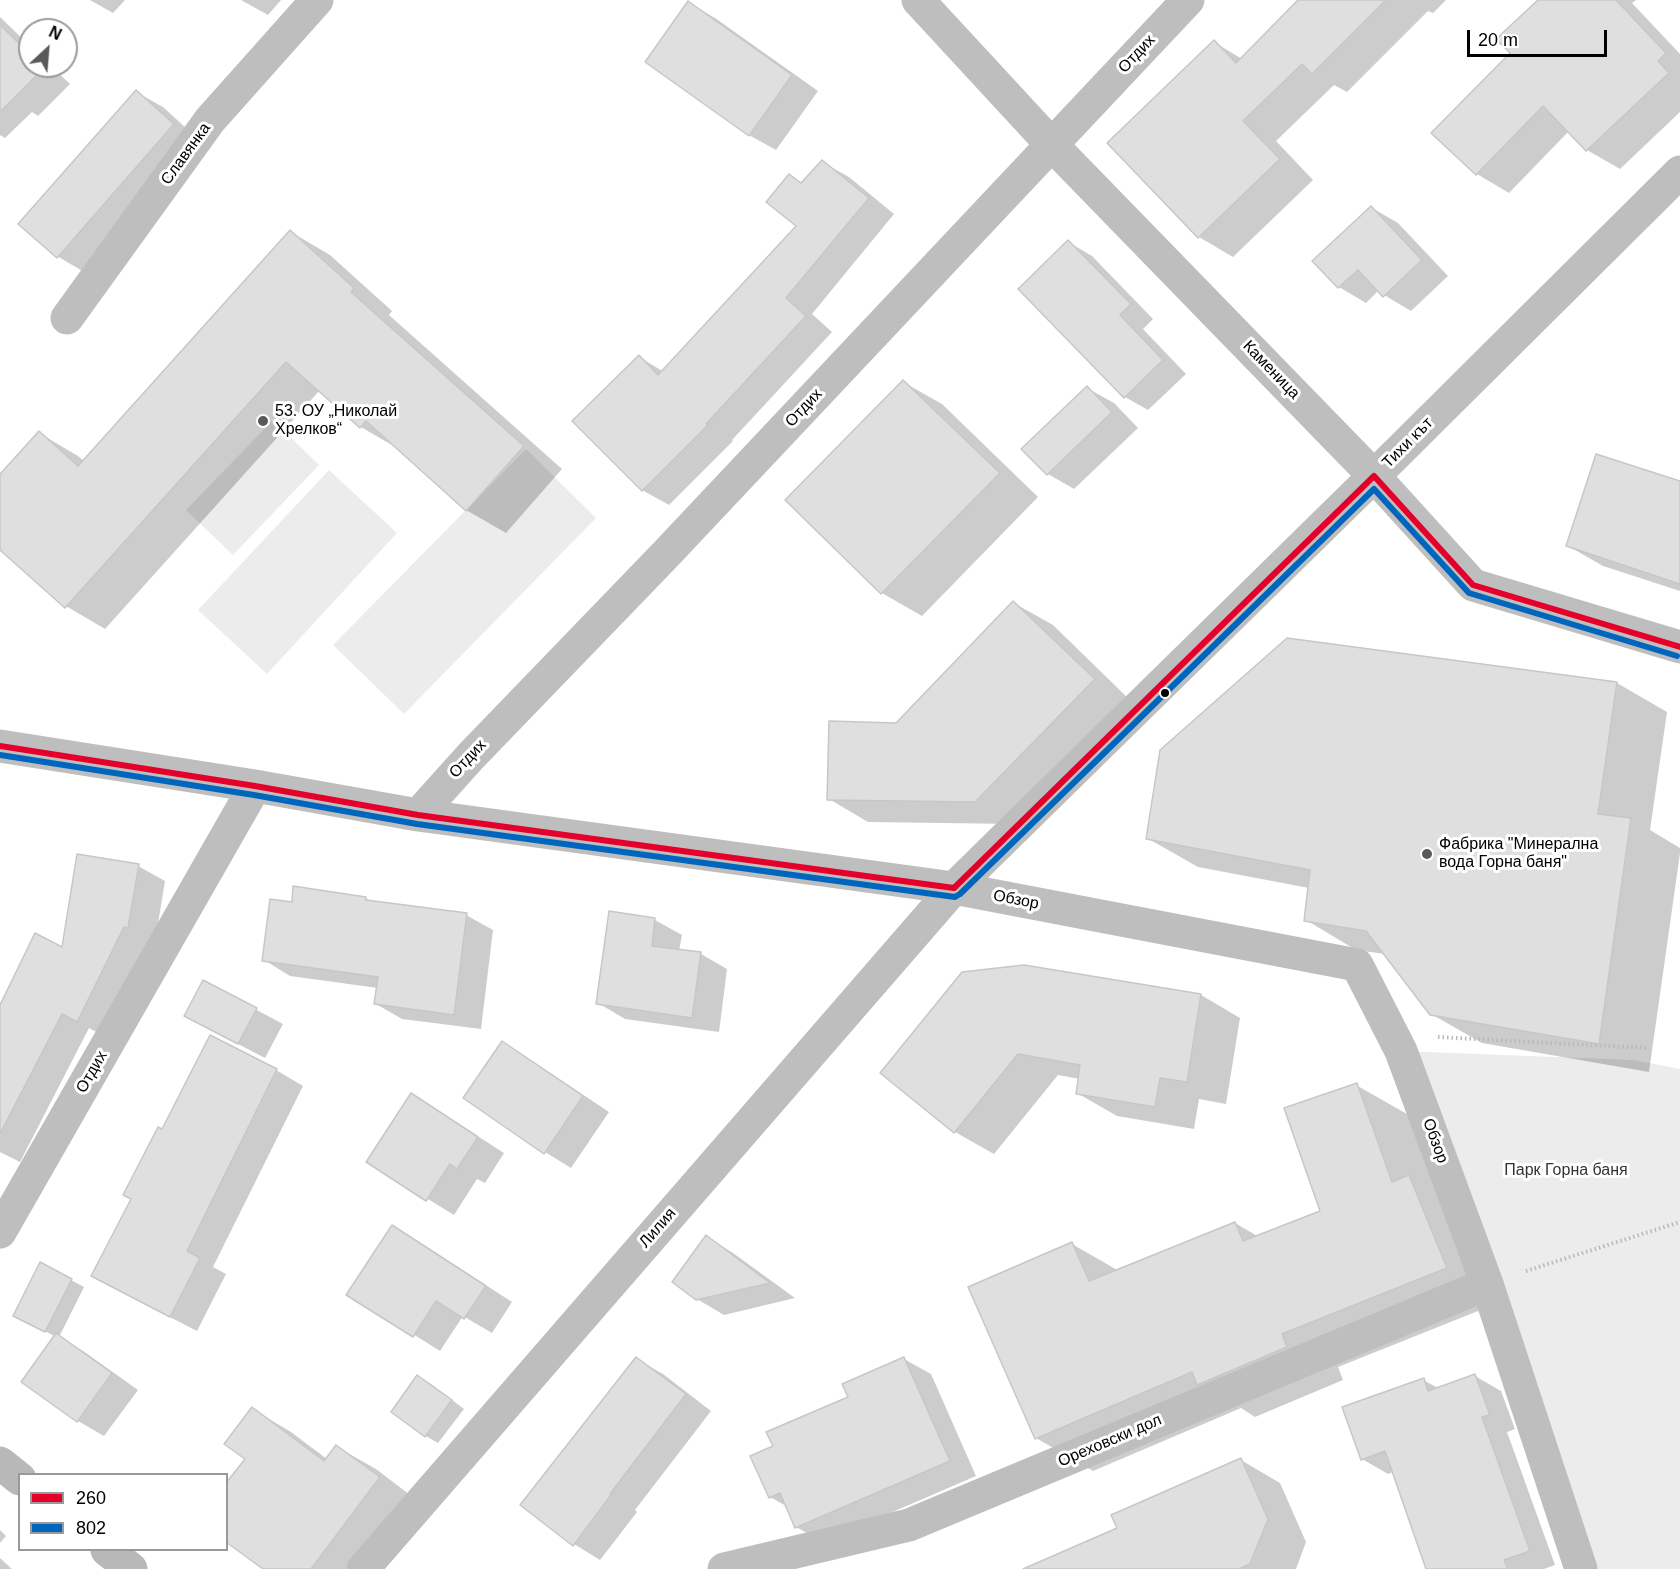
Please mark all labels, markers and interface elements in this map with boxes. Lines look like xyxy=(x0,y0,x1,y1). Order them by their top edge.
north arrow xyxy=(18,18,78,78)
scale bar xyxy=(1470,18,1610,56)
text: N xyxy=(46,23,64,43)
text: 20 m xyxy=(1478,30,1518,50)
street label: Отдих xyxy=(1114,31,1160,77)
street label: Славянка xyxy=(157,119,215,189)
street label: Каменица xyxy=(1238,337,1304,403)
street label: Отдих xyxy=(781,385,827,431)
place label: 53. ОУ „Николай Хрелков“ xyxy=(275,402,397,440)
marker: 53. ОУ „Николай Хрелков“ xyxy=(256,414,270,428)
street label: Тихи кът xyxy=(1379,414,1437,472)
unlabelled marker xyxy=(1159,687,1171,699)
street label: Отдих xyxy=(445,736,491,782)
place label: Фабрика "Минерална вода Горна баня" xyxy=(1439,835,1598,873)
marker: Фабрика "Минерална вода Горна баня" xyxy=(1420,847,1434,861)
street label: Обзор xyxy=(991,886,1041,914)
street label: Отдих xyxy=(72,1047,112,1097)
street label: Обзор xyxy=(1418,1116,1452,1166)
park label: Парк Горна баня xyxy=(1504,1161,1628,1181)
street label: Лилия xyxy=(636,1204,680,1252)
street label: Ореховски дол xyxy=(1055,1411,1165,1471)
legend xyxy=(18,1473,228,1551)
text: 260 xyxy=(76,1488,106,1508)
text: 802 xyxy=(76,1518,106,1538)

